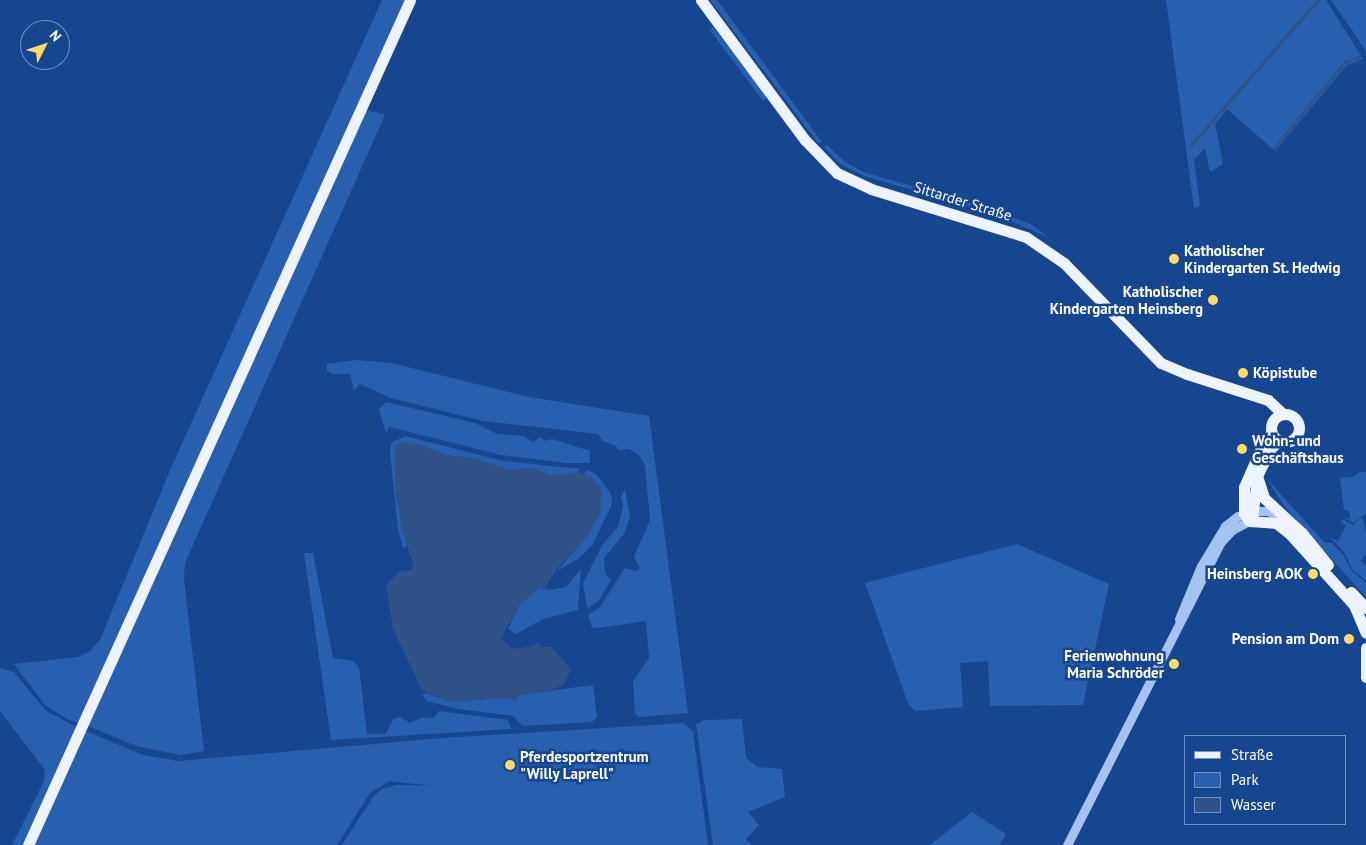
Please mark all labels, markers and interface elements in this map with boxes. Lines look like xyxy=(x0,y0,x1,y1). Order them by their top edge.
north arrow xyxy=(20,20,70,70)
text: N xyxy=(46,26,65,45)
street label: Sittarder Straße xyxy=(912,178,1014,224)
place label: Katholischer Kindergarten St. Hedwig xyxy=(1184,241,1341,276)
marker: Katholischer Kindergarten St. Hedwig xyxy=(1168,253,1180,265)
place label: Katholischer Kindergarten Heinsberg xyxy=(1050,282,1203,317)
marker: Katholischer Kindergarten Heinsberg xyxy=(1207,294,1219,306)
place label: Köpistube xyxy=(1253,364,1317,382)
marker: Köpistube xyxy=(1237,367,1249,379)
place label: Wohn- und Geschäftshaus xyxy=(1252,431,1343,466)
marker: Wohn- und Geschäftshaus xyxy=(1236,443,1248,455)
place label: Heinsberg AOK xyxy=(1206,565,1303,583)
marker: Heinsberg AOK xyxy=(1307,568,1319,580)
place label: Pension am Dom xyxy=(1232,630,1339,648)
marker: Pension am Dom xyxy=(1343,633,1355,645)
place label: Ferienwohnung Maria Schröder xyxy=(1064,646,1164,681)
marker: Ferienwohnung Maria Schröder xyxy=(1168,658,1180,670)
legend xyxy=(1184,735,1346,825)
text: Straße xyxy=(1231,745,1273,764)
place label: Pferdesportzentrum "Willy Laprell" xyxy=(520,747,649,782)
marker: Pferdesportzentrum "Willy Laprell" xyxy=(504,759,516,771)
text: Park xyxy=(1231,770,1259,789)
text: Wasser xyxy=(1231,795,1276,814)

